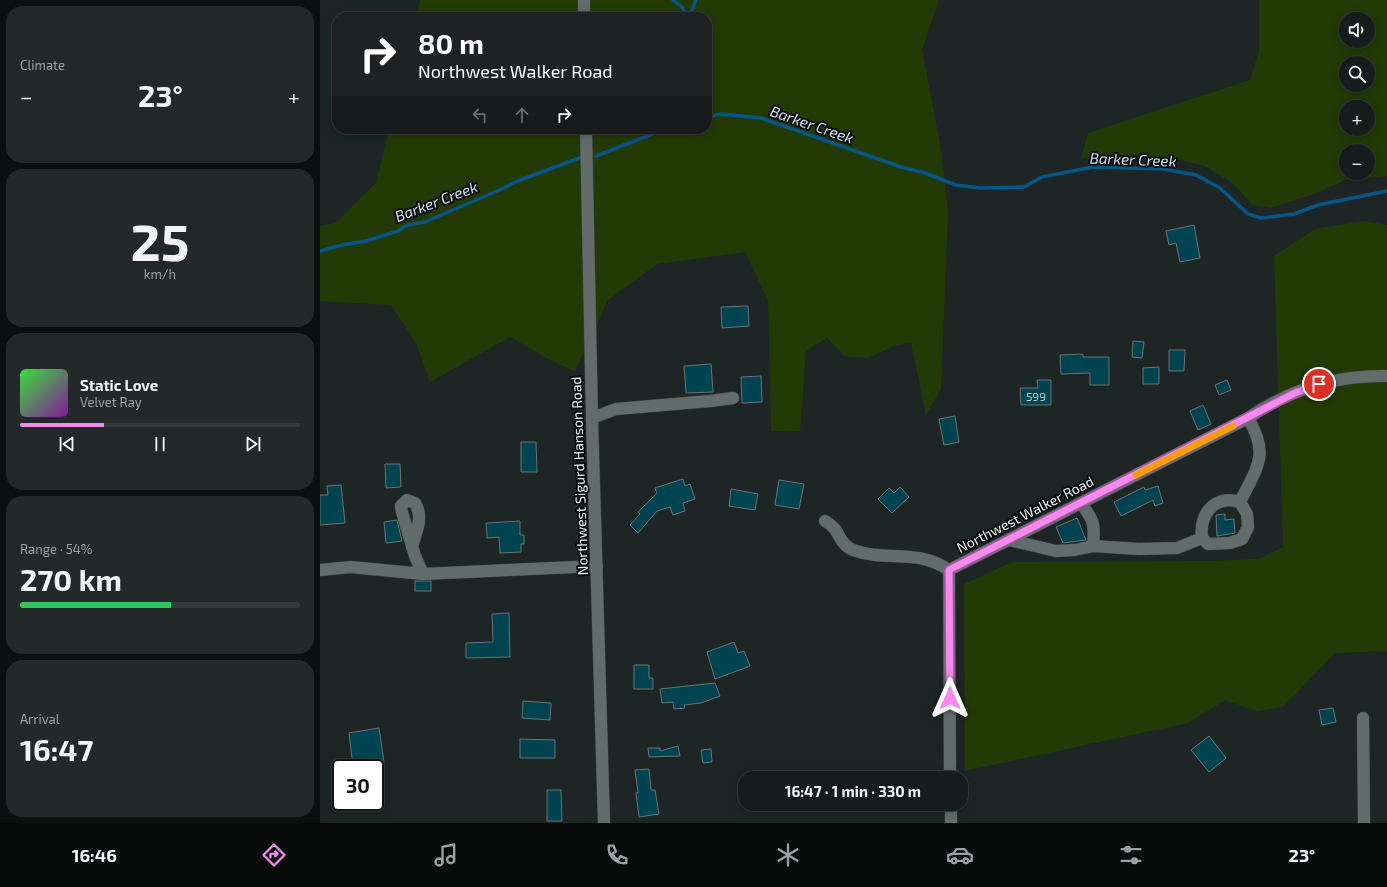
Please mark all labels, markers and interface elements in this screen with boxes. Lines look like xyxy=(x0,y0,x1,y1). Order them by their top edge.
map controls xyxy=(1339,12,1375,180)
button: sound xyxy=(1339,12,1375,48)
text: 80 m xyxy=(418,26,484,60)
icon: right xyxy=(352,28,404,80)
button: search xyxy=(1339,56,1375,92)
text: Climate xyxy=(20,57,65,73)
text: Northwest Walker Road xyxy=(418,60,613,82)
text: 23° xyxy=(138,77,183,113)
text: − xyxy=(20,83,33,109)
text: + xyxy=(288,83,300,109)
button: + xyxy=(1339,100,1375,136)
water label: Barker Creek xyxy=(768,101,856,147)
icon: left xyxy=(469,104,491,126)
icon: ahead xyxy=(511,104,533,126)
icon: right xyxy=(553,104,575,126)
button: − xyxy=(1339,144,1375,180)
water label: Barker Creek xyxy=(1089,148,1177,170)
water label: Barker Creek xyxy=(392,177,480,225)
text: 25 xyxy=(131,209,189,271)
text: km/h xyxy=(144,266,176,282)
pin xyxy=(1302,367,1336,401)
icon: arrive xyxy=(1308,373,1330,395)
text: Static Love xyxy=(80,376,158,394)
street label: Northwest Sigurd Hanson Road xyxy=(567,376,591,576)
house number: 599 xyxy=(1026,389,1046,403)
text: Velvet Ray xyxy=(80,394,142,410)
icon: previous xyxy=(56,433,78,455)
icon: pause xyxy=(149,433,171,455)
icon: next xyxy=(242,433,264,455)
street label: Northwest Walker Road xyxy=(954,472,1096,556)
text: Range · 54% xyxy=(20,541,92,557)
text: 270 km xyxy=(20,561,122,597)
position arrow xyxy=(929,677,971,719)
text: Arrival xyxy=(20,711,60,727)
text: 16:47 xyxy=(20,731,93,767)
speed limit sign: 30 xyxy=(332,759,384,811)
text: 16:47 · 1 min · 330 m xyxy=(785,782,921,800)
icon: directions xyxy=(260,841,288,869)
icon: music xyxy=(432,841,460,869)
icon: phone xyxy=(603,841,631,869)
icon: climate xyxy=(774,841,802,869)
icon: car xyxy=(946,841,974,869)
icon: filters xyxy=(1117,841,1145,869)
text: 16:46 xyxy=(72,844,117,866)
text: 23° xyxy=(1288,844,1315,866)

